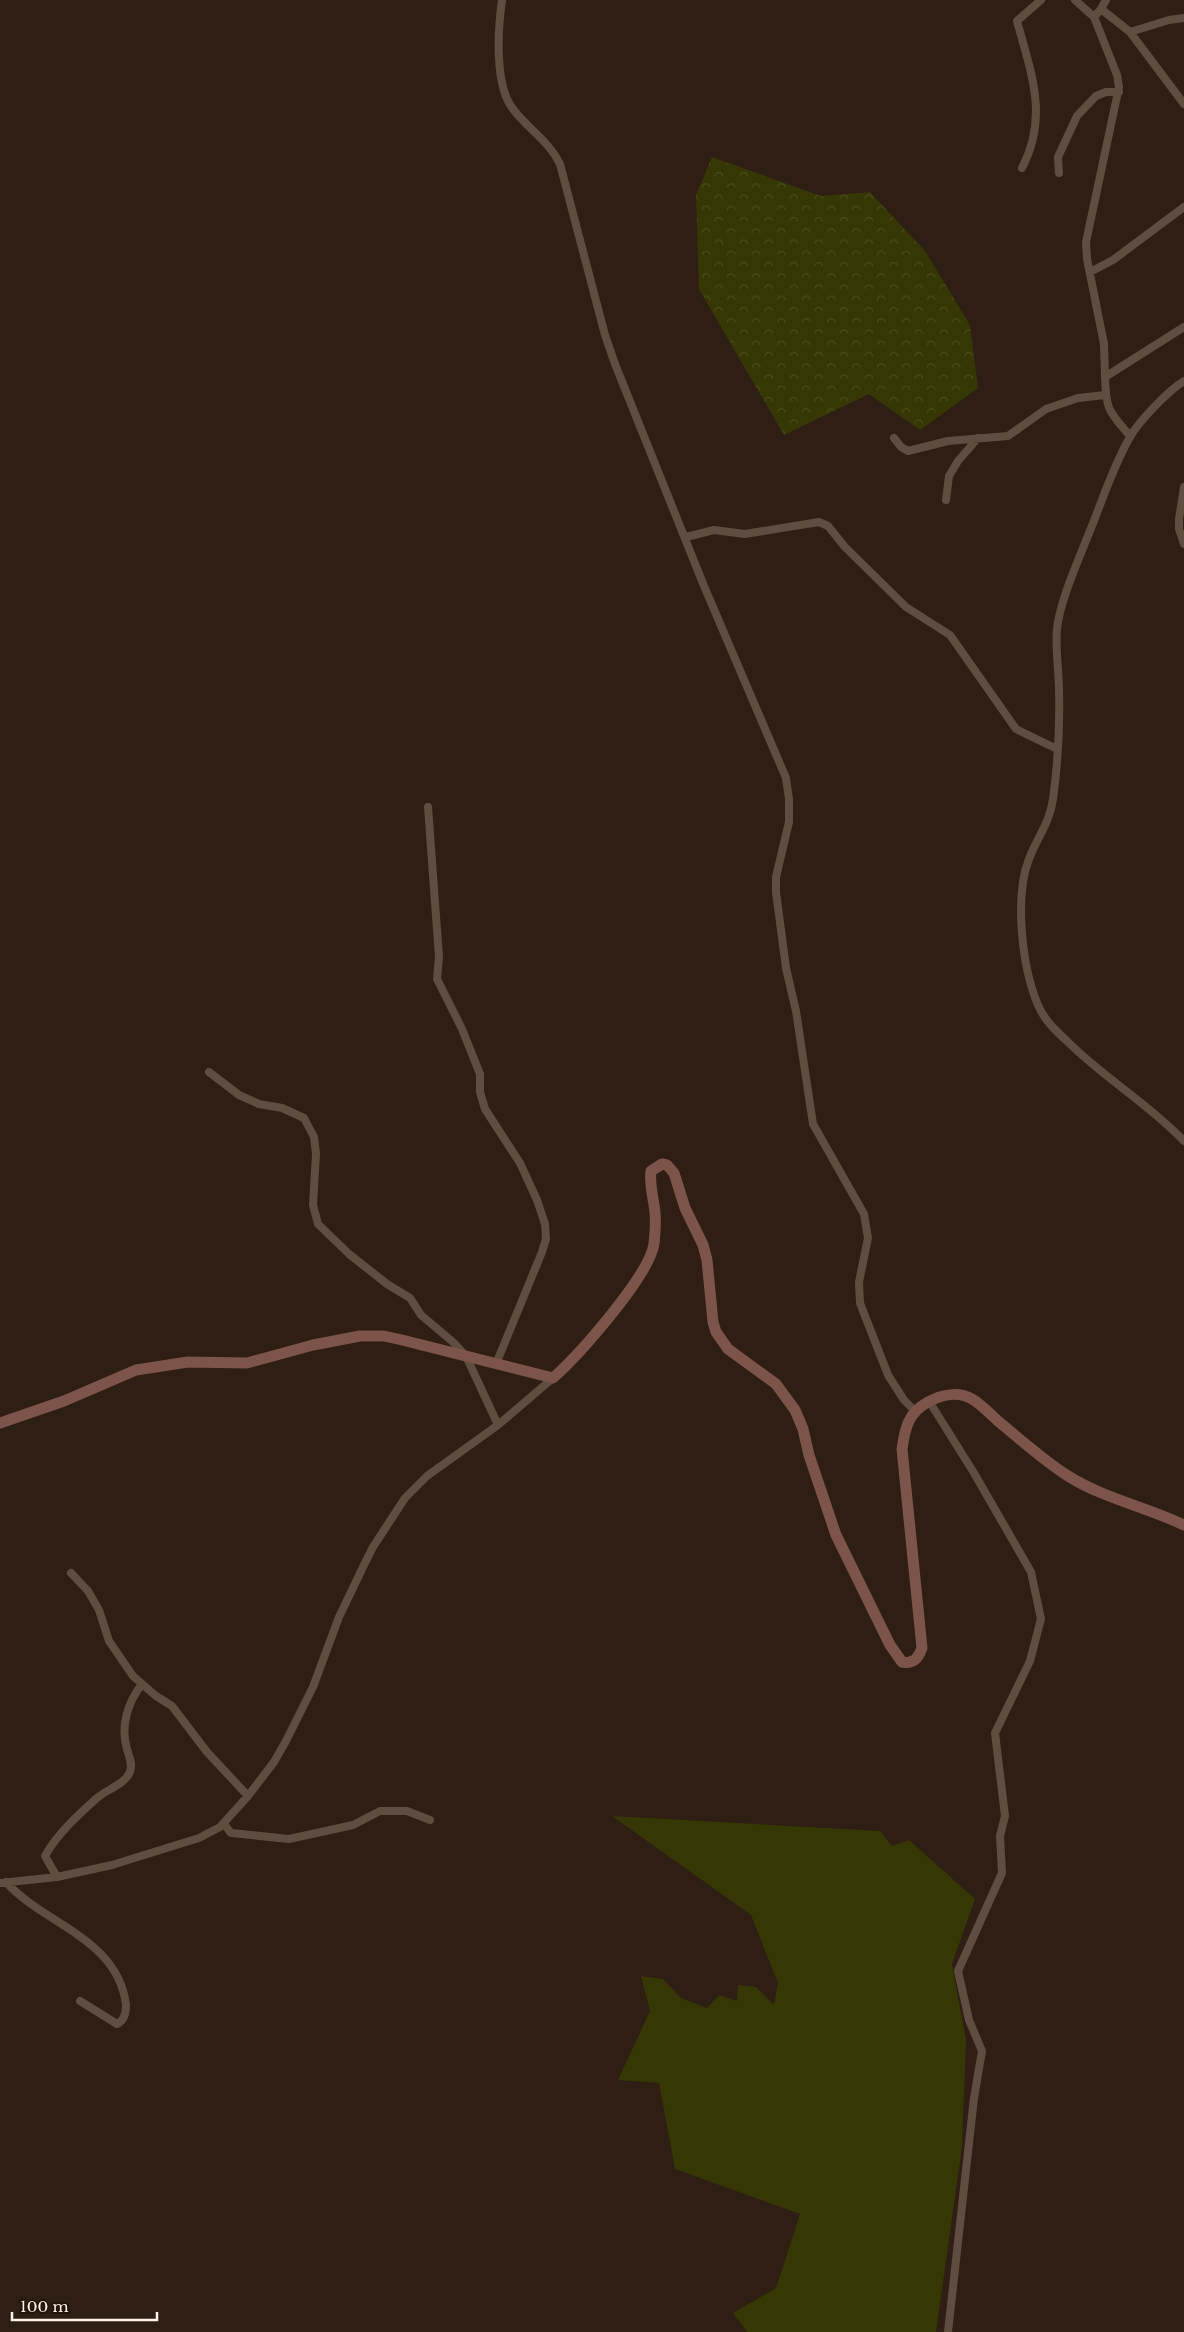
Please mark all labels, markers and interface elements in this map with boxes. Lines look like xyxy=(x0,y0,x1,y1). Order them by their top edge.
scale bar xyxy=(12,2290,158,2322)
text: 100 m xyxy=(20,2297,69,2316)

